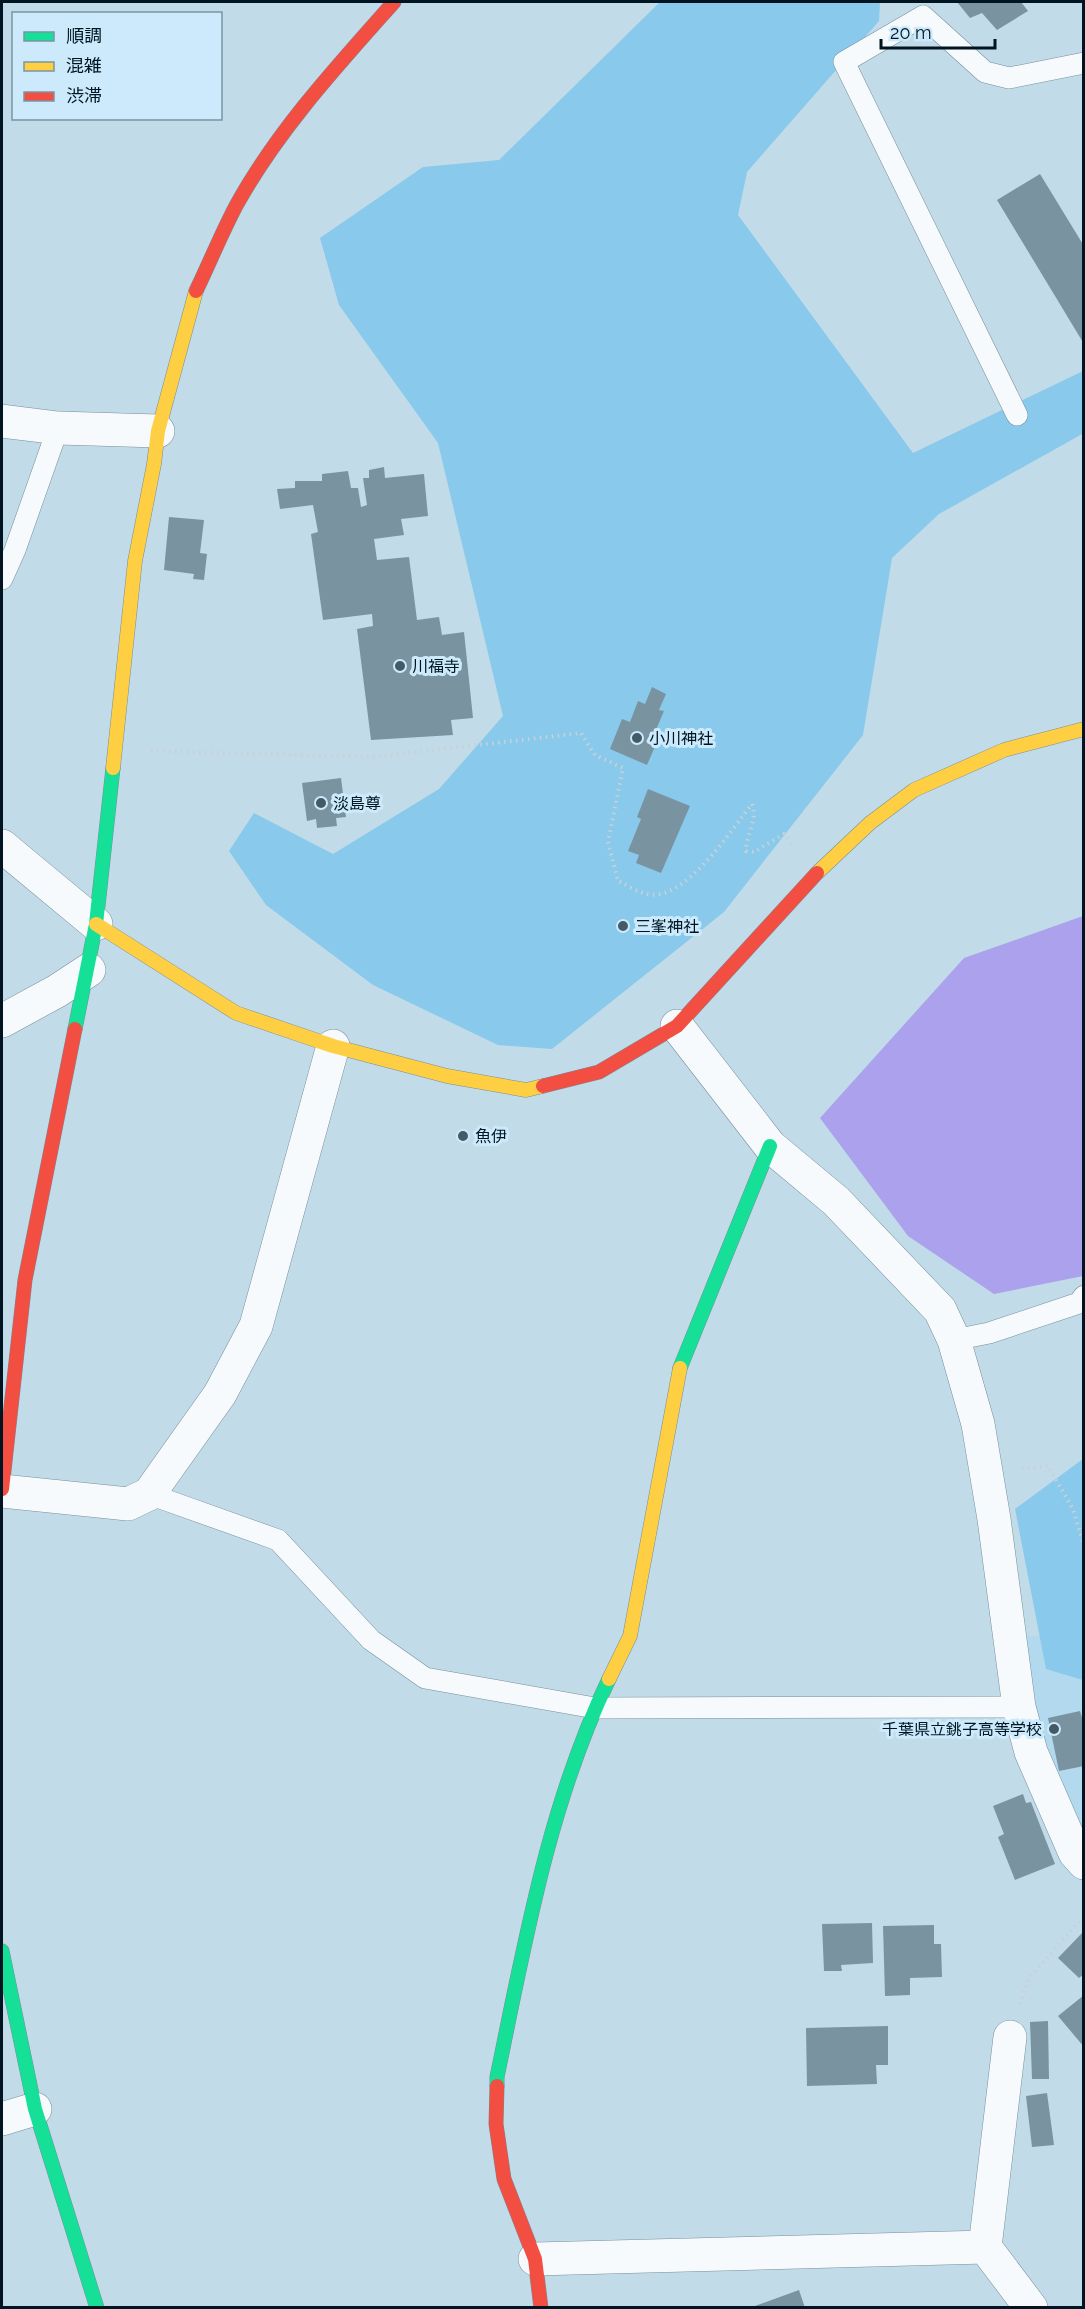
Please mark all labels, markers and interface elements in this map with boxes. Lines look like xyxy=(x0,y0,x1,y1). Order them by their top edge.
legend xyxy=(12,12,222,120)
scale bar xyxy=(881,12,995,50)
text: 20 m xyxy=(890,22,932,43)
text: 順調 xyxy=(66,25,102,46)
text: 混雑 xyxy=(66,55,102,76)
text: 渋滞 xyxy=(66,85,102,106)
place label: 川福寺 xyxy=(412,657,460,676)
marker: 川福寺 xyxy=(393,659,407,673)
place label: 小川神社 xyxy=(649,729,713,748)
marker: 小川神社 xyxy=(630,731,644,745)
place label: 淡島尊 xyxy=(333,794,381,813)
marker: 淡島尊 xyxy=(314,796,328,810)
place label: 三峯神社 xyxy=(635,917,699,936)
marker: 三峯神社 xyxy=(616,919,630,933)
place label: 魚伊 xyxy=(475,1127,507,1146)
marker: 魚伊 xyxy=(456,1129,470,1143)
place label: 千葉県立銚子高等学校 xyxy=(882,1720,1042,1739)
marker: 千葉県立銚子高等学校 xyxy=(1047,1722,1061,1736)

